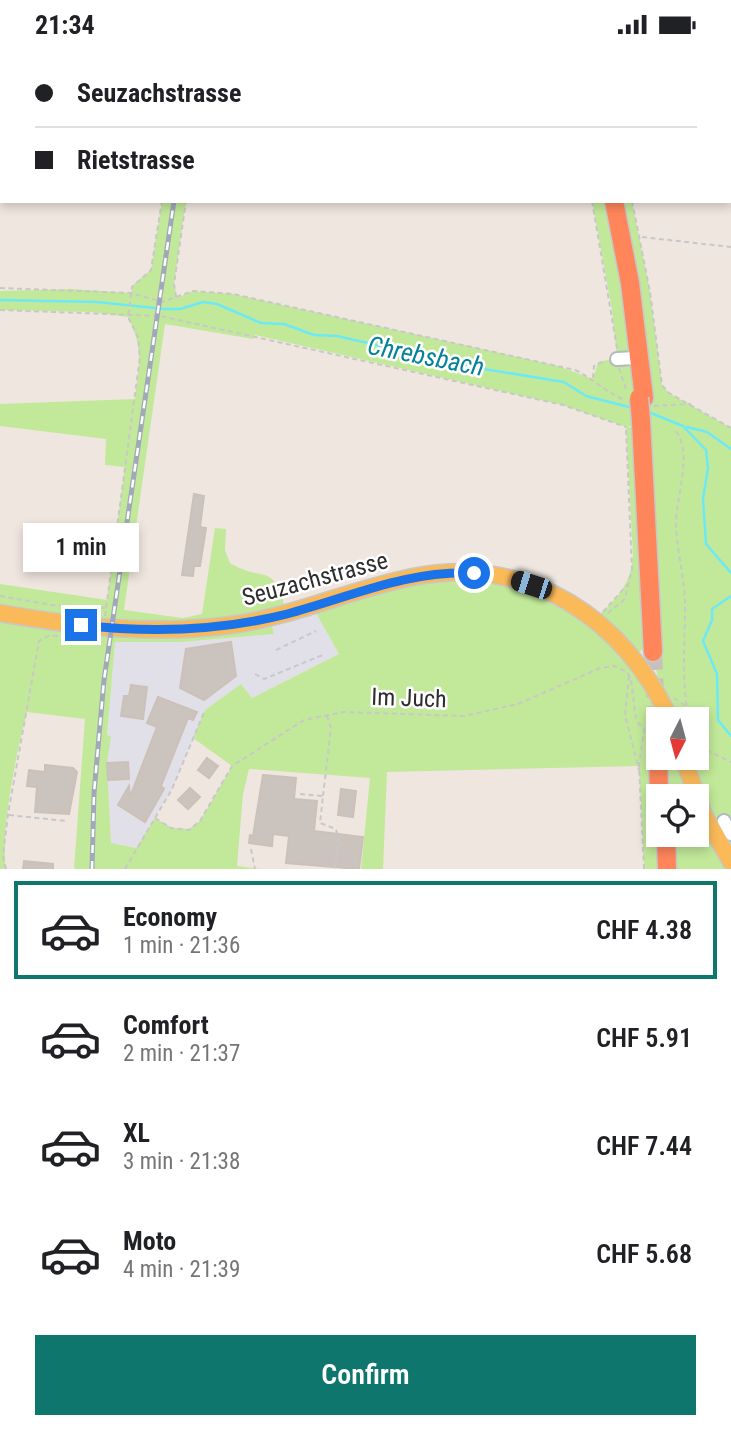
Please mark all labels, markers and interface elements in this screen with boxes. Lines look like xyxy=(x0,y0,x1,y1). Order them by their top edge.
text: 21:34 xyxy=(35,10,95,40)
text: Seuzachstrasse xyxy=(77,78,241,108)
text: Rietstrasse xyxy=(77,145,195,175)
water label: Chrebsbach xyxy=(365,330,487,382)
callout: 1 min xyxy=(23,524,139,573)
text: 1 min xyxy=(56,534,106,561)
street label: Seuzachstrasse xyxy=(239,546,391,612)
route start xyxy=(458,557,490,589)
car xyxy=(508,569,555,601)
route end xyxy=(65,609,97,641)
street label: Im Juch xyxy=(371,683,447,713)
north arrow xyxy=(646,707,709,770)
map controls xyxy=(646,707,709,847)
button: locate xyxy=(646,784,709,847)
icon: car xyxy=(39,899,102,962)
text: Economy xyxy=(123,902,217,932)
text: CHF 4.38 xyxy=(596,915,692,945)
text: 1 min · 21:36 xyxy=(123,932,240,959)
icon: car xyxy=(39,1007,102,1070)
text: Comfort xyxy=(123,1010,209,1040)
text: CHF 5.91 xyxy=(596,1023,692,1053)
text: 2 min · 21:37 xyxy=(123,1040,240,1067)
icon: car xyxy=(39,1115,102,1178)
text: XL xyxy=(123,1118,150,1148)
text: CHF 7.44 xyxy=(596,1131,692,1161)
text: 3 min · 21:38 xyxy=(123,1148,240,1175)
icon: car xyxy=(39,1223,102,1286)
text: Moto xyxy=(123,1226,176,1256)
text: CHF 5.68 xyxy=(596,1239,692,1269)
text: 4 min · 21:39 xyxy=(123,1256,240,1283)
button: Confirm xyxy=(35,1335,696,1415)

